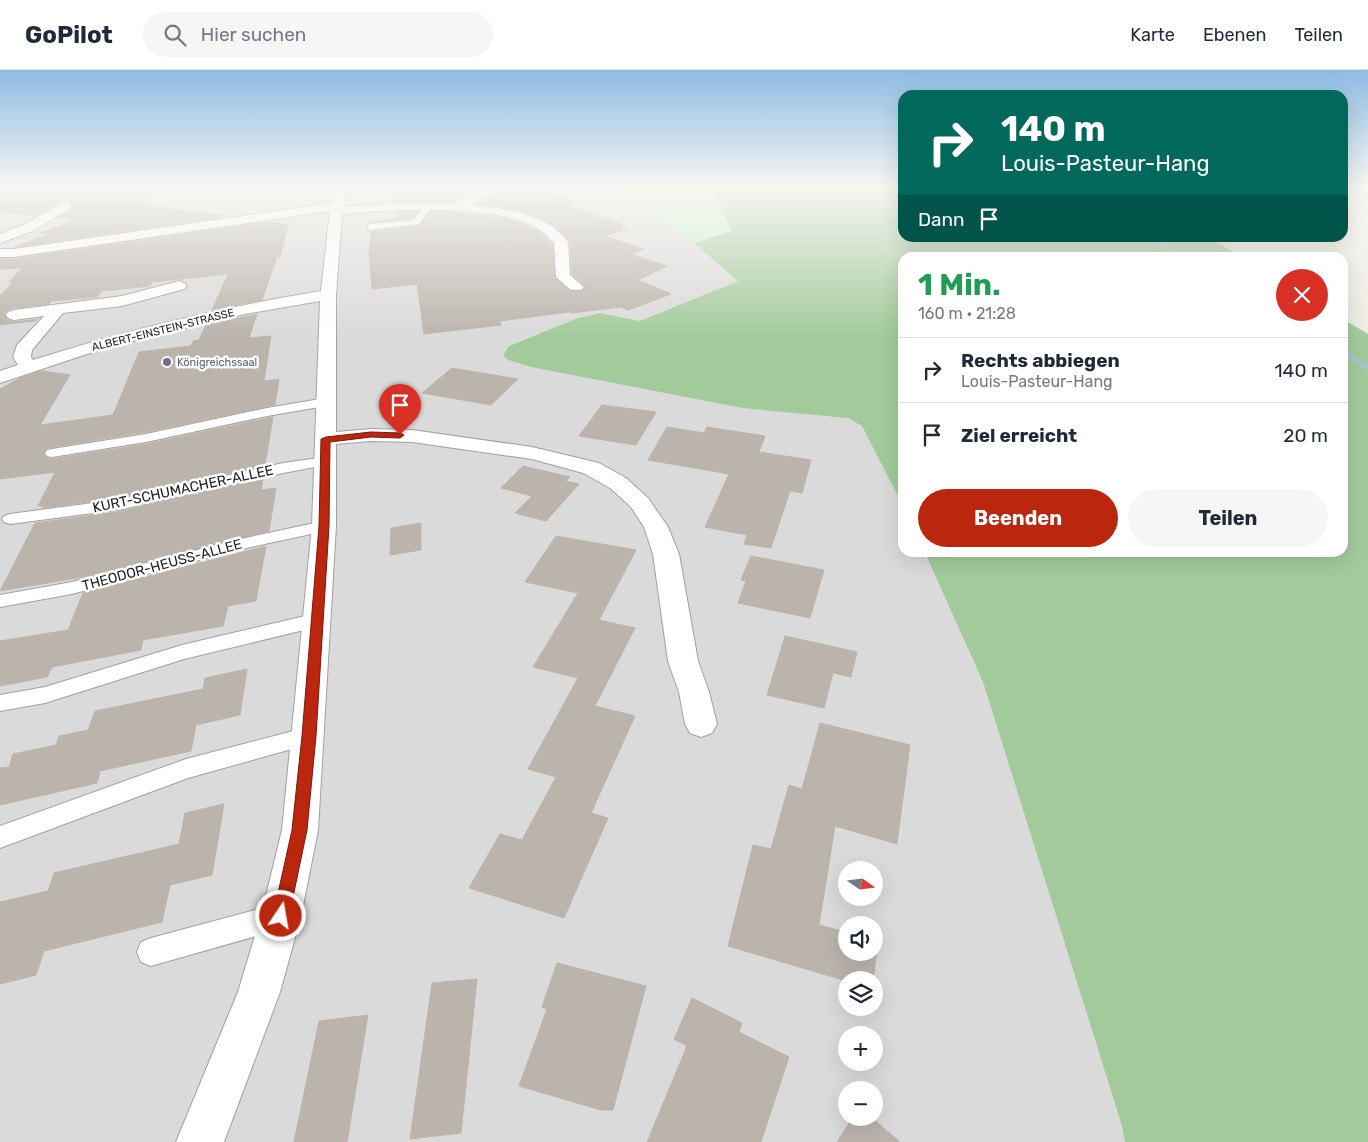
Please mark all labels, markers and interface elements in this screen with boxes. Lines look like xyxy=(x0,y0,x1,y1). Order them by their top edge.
search box xyxy=(143,12,493,57)
text: GoPilot xyxy=(25,21,113,49)
icon: search xyxy=(161,21,189,49)
text: Hier suchen xyxy=(201,23,306,46)
text: Karte xyxy=(1130,24,1175,46)
text: Ebenen xyxy=(1203,24,1267,46)
text: Teilen xyxy=(1295,24,1343,46)
text: 140 m xyxy=(1001,108,1106,150)
icon: right xyxy=(918,110,983,175)
text: Louis-Pasteur-Hang xyxy=(1001,150,1210,177)
icon: arrive xyxy=(975,205,1003,233)
text: Dann xyxy=(918,208,965,231)
text: 1 Min. xyxy=(918,267,1001,303)
button: close xyxy=(1276,269,1328,321)
text: 160 m · 21:28 xyxy=(918,304,1016,323)
street label: ALBERT-EINSTEIN-STRASSE xyxy=(90,306,236,354)
text: Rechts abbiegen xyxy=(961,349,1120,372)
marker: Königreichssaal xyxy=(161,356,173,368)
place label: Königreichssaal xyxy=(177,356,257,369)
icon: right xyxy=(918,356,946,384)
text: 140 m xyxy=(1274,359,1328,382)
text: Louis-Pasteur-Hang xyxy=(961,372,1113,391)
pin xyxy=(379,384,421,435)
icon: arrive xyxy=(386,391,414,419)
icon: arrive xyxy=(918,421,946,449)
text: Ziel erreicht xyxy=(961,424,1077,447)
text: 20 m xyxy=(1283,424,1328,447)
street label: KURT-SCHUMACHER-ALLEE xyxy=(91,462,275,516)
button: Beenden xyxy=(918,489,1118,547)
button: Teilen xyxy=(1128,489,1328,547)
street label: THEODOR-HEUSS-ALLEE xyxy=(80,535,244,595)
north arrow xyxy=(838,861,882,906)
map controls xyxy=(838,861,883,1126)
position arrow xyxy=(254,889,306,941)
button: sound xyxy=(838,916,883,961)
button: layers xyxy=(838,971,883,1016)
button: + xyxy=(838,1026,883,1071)
button: − xyxy=(838,1081,883,1126)

